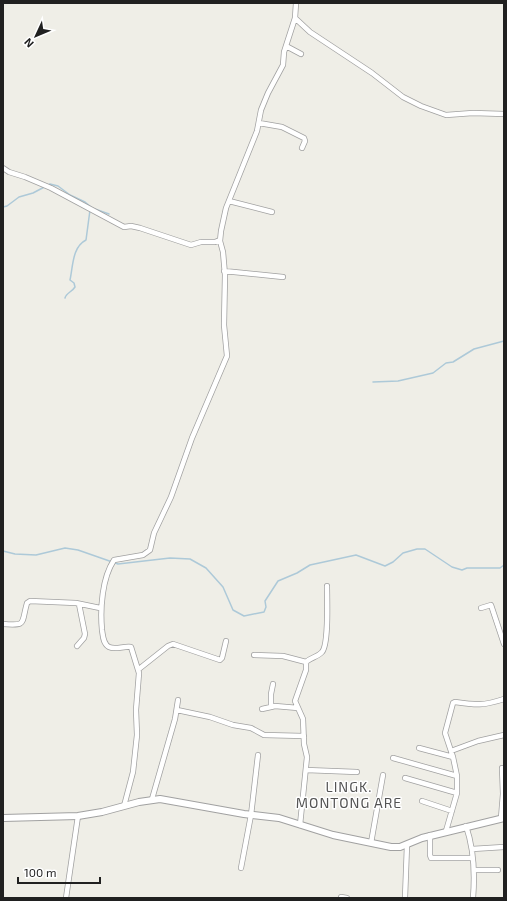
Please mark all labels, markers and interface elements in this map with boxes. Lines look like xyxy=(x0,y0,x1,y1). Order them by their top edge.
north arrow xyxy=(16,16,56,56)
text: N xyxy=(21,36,36,51)
district label: LINGK. MONTONG ARE xyxy=(296,778,402,811)
scale bar xyxy=(18,859,100,885)
text: 100 m xyxy=(24,865,56,879)

